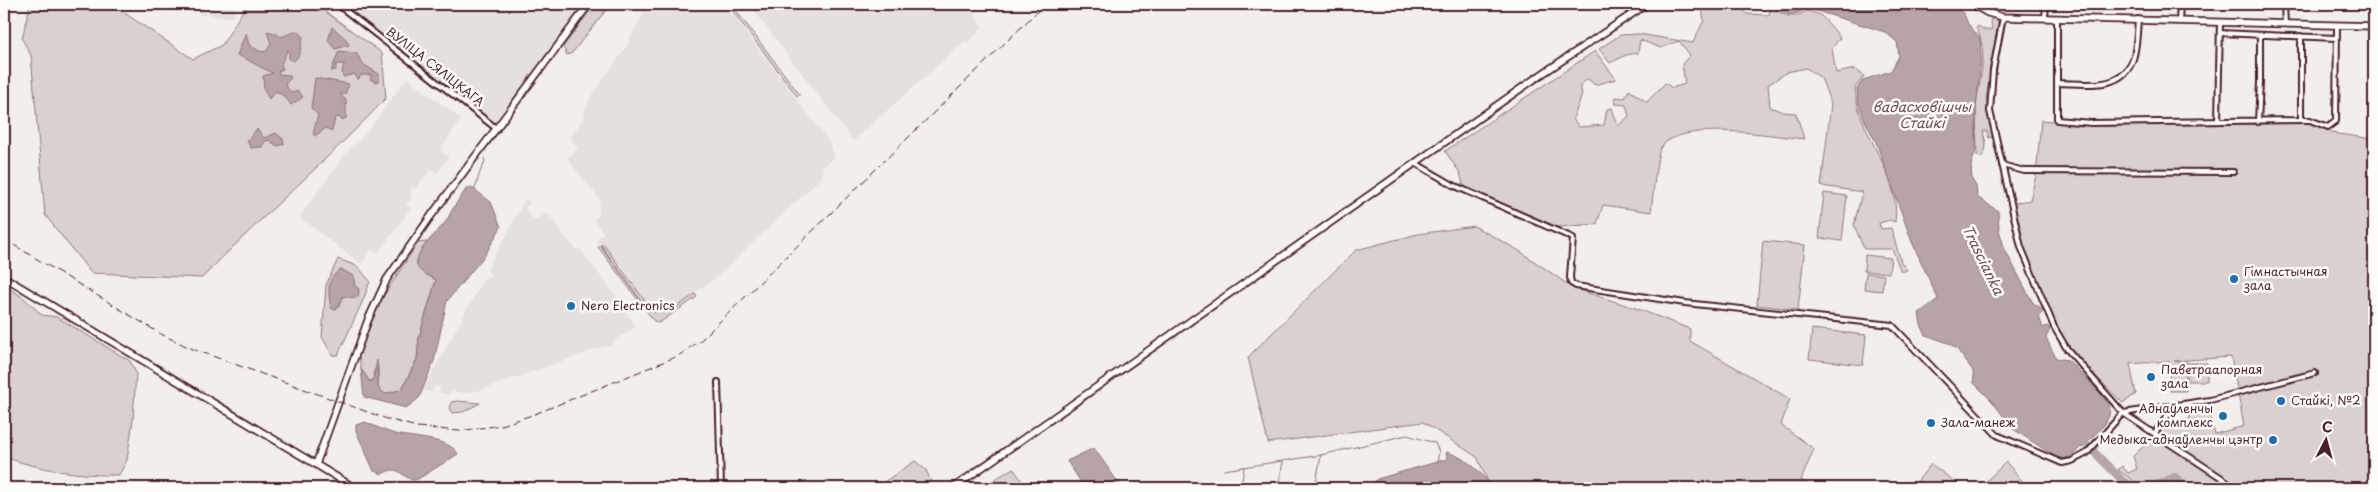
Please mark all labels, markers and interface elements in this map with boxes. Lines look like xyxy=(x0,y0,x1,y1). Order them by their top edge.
street label: ВУЛІЦА СЯЛІЦКАГА xyxy=(383,22,488,110)
water label: вадасховішчы Стайкі xyxy=(1873,96,1973,133)
water label: Trascianka xyxy=(1958,221,2010,299)
place label: Гімнастычная зала xyxy=(2243,262,2328,294)
marker: Гімнастычная зала xyxy=(2228,273,2240,285)
place label: Nero Electronics xyxy=(581,296,675,314)
marker: Nero Electronics xyxy=(565,300,577,312)
place label: Паветраапорная зала xyxy=(2160,360,2262,392)
marker: Паветраапорная зала xyxy=(2145,371,2157,383)
place label: Стайкі, №2 xyxy=(2291,391,2360,409)
marker: Стайкі, №2 xyxy=(2275,395,2287,407)
place label: Аднаўленчы комплекс xyxy=(2139,399,2213,431)
marker: Аднаўленчы комплекс xyxy=(2217,410,2229,422)
place label: Зала-манеж xyxy=(1940,413,2015,431)
north arrow xyxy=(2300,414,2350,464)
text: С xyxy=(2321,416,2334,438)
marker: Зала-манеж xyxy=(1925,417,1937,429)
place label: Медыка-аднаўленчы цэнтр xyxy=(2099,430,2263,448)
marker: Медыка-аднаўленчы цэнтр xyxy=(2267,434,2279,446)

